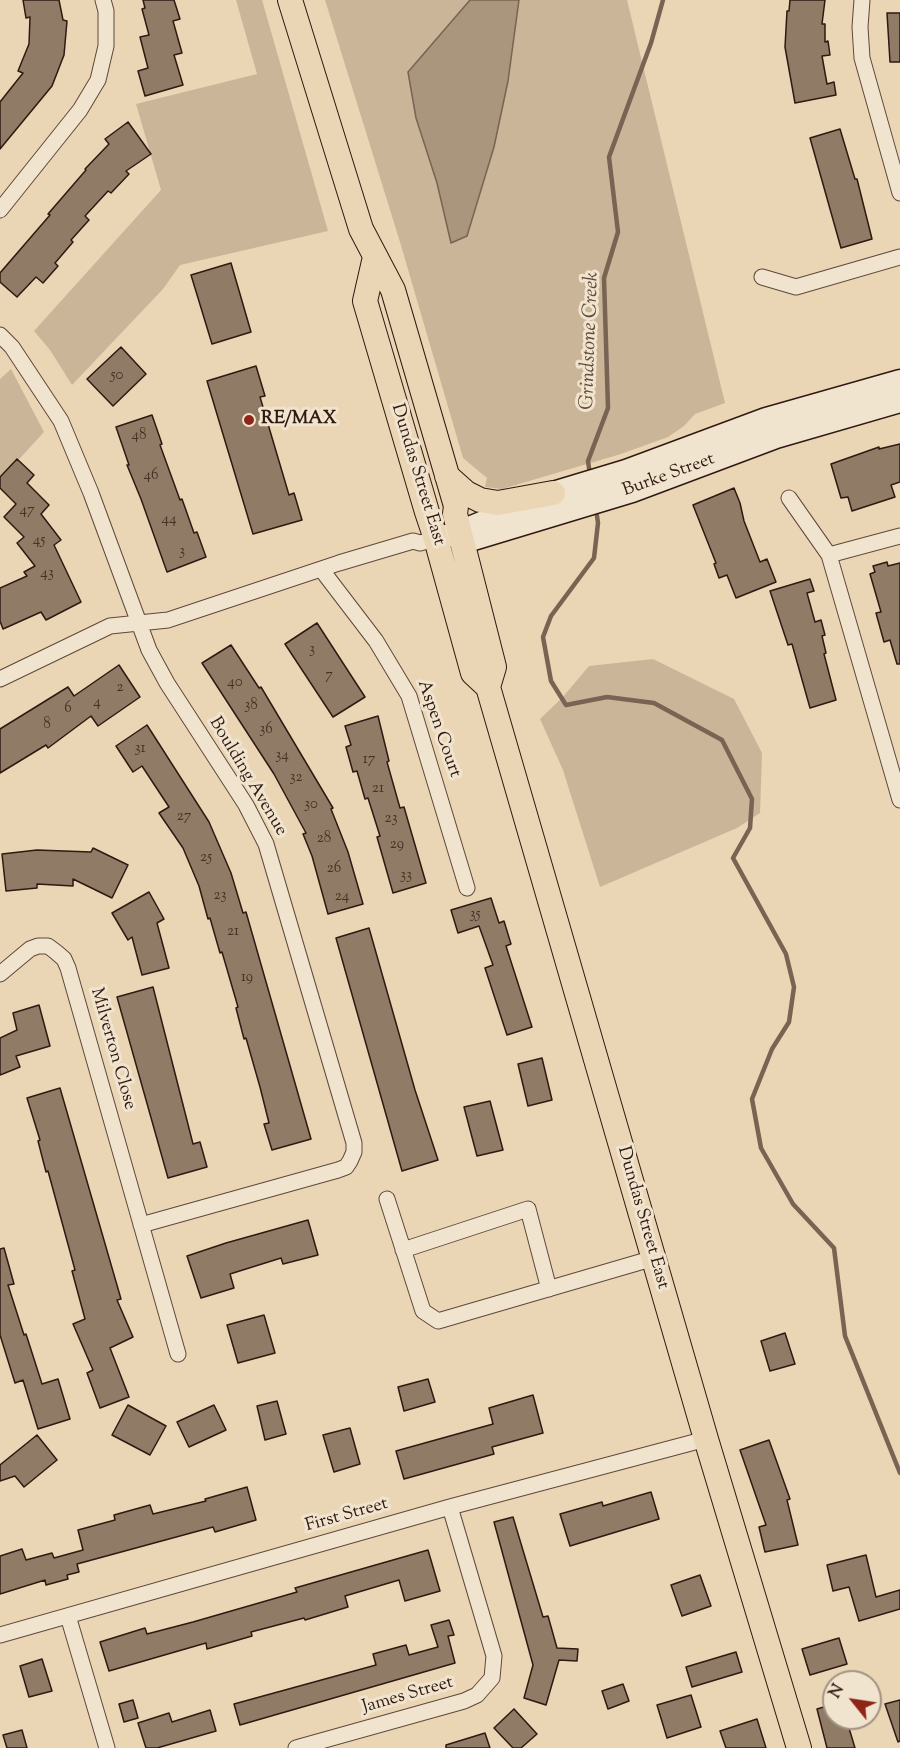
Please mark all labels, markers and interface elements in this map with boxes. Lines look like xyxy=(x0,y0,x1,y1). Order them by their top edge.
water label: Grindstone Creek xyxy=(577,272,605,410)
house number: 50 xyxy=(110,367,124,385)
street label: Dundas Street East xyxy=(385,401,449,549)
place label: RE/MAX xyxy=(261,409,336,431)
marker: RE/MAX xyxy=(242,413,256,427)
house number: 48 xyxy=(131,427,147,445)
street label: Burke Street xyxy=(620,449,718,503)
house number: 46 xyxy=(144,467,158,485)
house number: 47 xyxy=(19,502,35,520)
house number: 44 xyxy=(161,511,177,529)
house number: 45 xyxy=(33,532,45,550)
house number: 3 xyxy=(179,543,185,561)
house number: 43 xyxy=(40,565,54,583)
house number: 3 xyxy=(309,641,315,659)
house number: 7 xyxy=(325,667,333,685)
house number: 40 xyxy=(227,674,243,692)
street label: Aspen Court xyxy=(411,677,465,781)
house number: 2 xyxy=(116,679,124,697)
house number: 4 xyxy=(93,694,101,712)
house number: 38 xyxy=(244,697,258,715)
house number: 6 xyxy=(64,700,72,718)
street label: Boulding Avenue xyxy=(203,714,291,840)
house number: 8 xyxy=(43,716,51,734)
house number: 36 xyxy=(259,721,273,739)
house number: 31 xyxy=(134,740,146,758)
house number: 34 xyxy=(275,747,289,765)
house number: 17 xyxy=(363,751,375,769)
house number: 32 xyxy=(289,769,303,787)
house number: 21 xyxy=(372,780,384,798)
house number: 30 xyxy=(304,796,318,814)
house number: 27 xyxy=(177,808,191,826)
house number: 23 xyxy=(384,810,398,828)
house number: 28 xyxy=(317,830,331,848)
house number: 29 xyxy=(390,836,404,854)
house number: 25 xyxy=(200,849,212,867)
house number: 26 xyxy=(327,860,341,878)
house number: 33 xyxy=(400,867,412,885)
house number: 23 xyxy=(213,887,227,905)
house number: 24 xyxy=(335,888,349,906)
house number: 35 xyxy=(469,906,481,924)
house number: 21 xyxy=(227,923,239,941)
house number: 19 xyxy=(241,969,253,987)
street label: Milverton Close xyxy=(84,986,140,1112)
street label: Dundas Street East xyxy=(611,1144,673,1292)
street label: First Street xyxy=(303,1494,391,1538)
north arrow xyxy=(822,1670,882,1730)
street label: James Street xyxy=(360,1673,456,1719)
text: N xyxy=(825,1680,851,1703)

